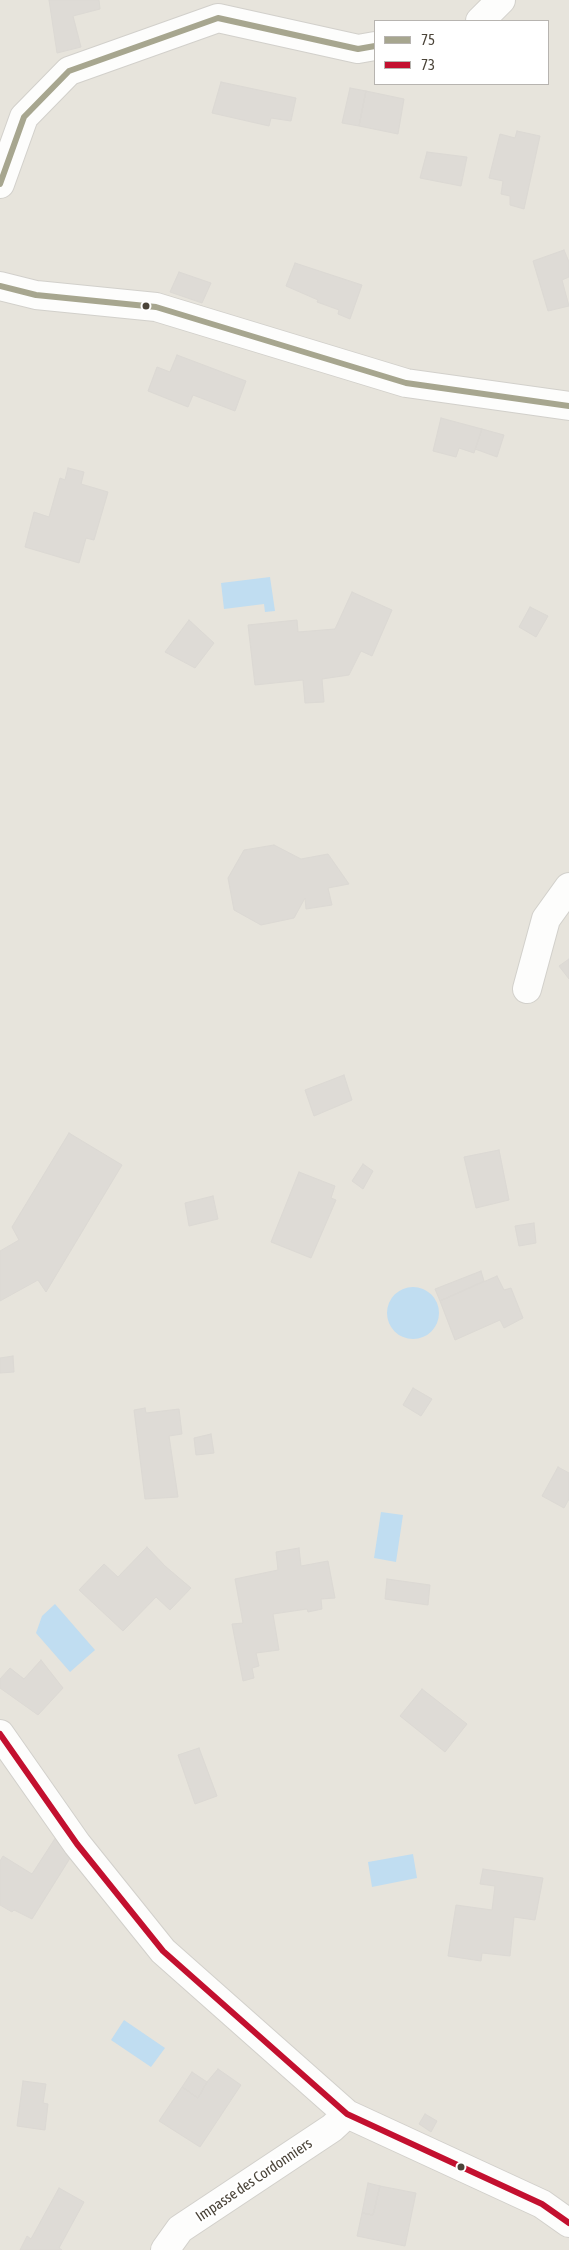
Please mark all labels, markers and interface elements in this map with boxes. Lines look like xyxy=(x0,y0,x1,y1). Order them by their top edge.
legend xyxy=(374,20,549,85)
text: 75 xyxy=(421,31,435,48)
text: 73 xyxy=(421,56,435,73)
unlabelled marker xyxy=(141,301,151,311)
street label: Impasse des Cordonniers xyxy=(192,2134,316,2226)
unlabelled marker xyxy=(456,2162,466,2172)

